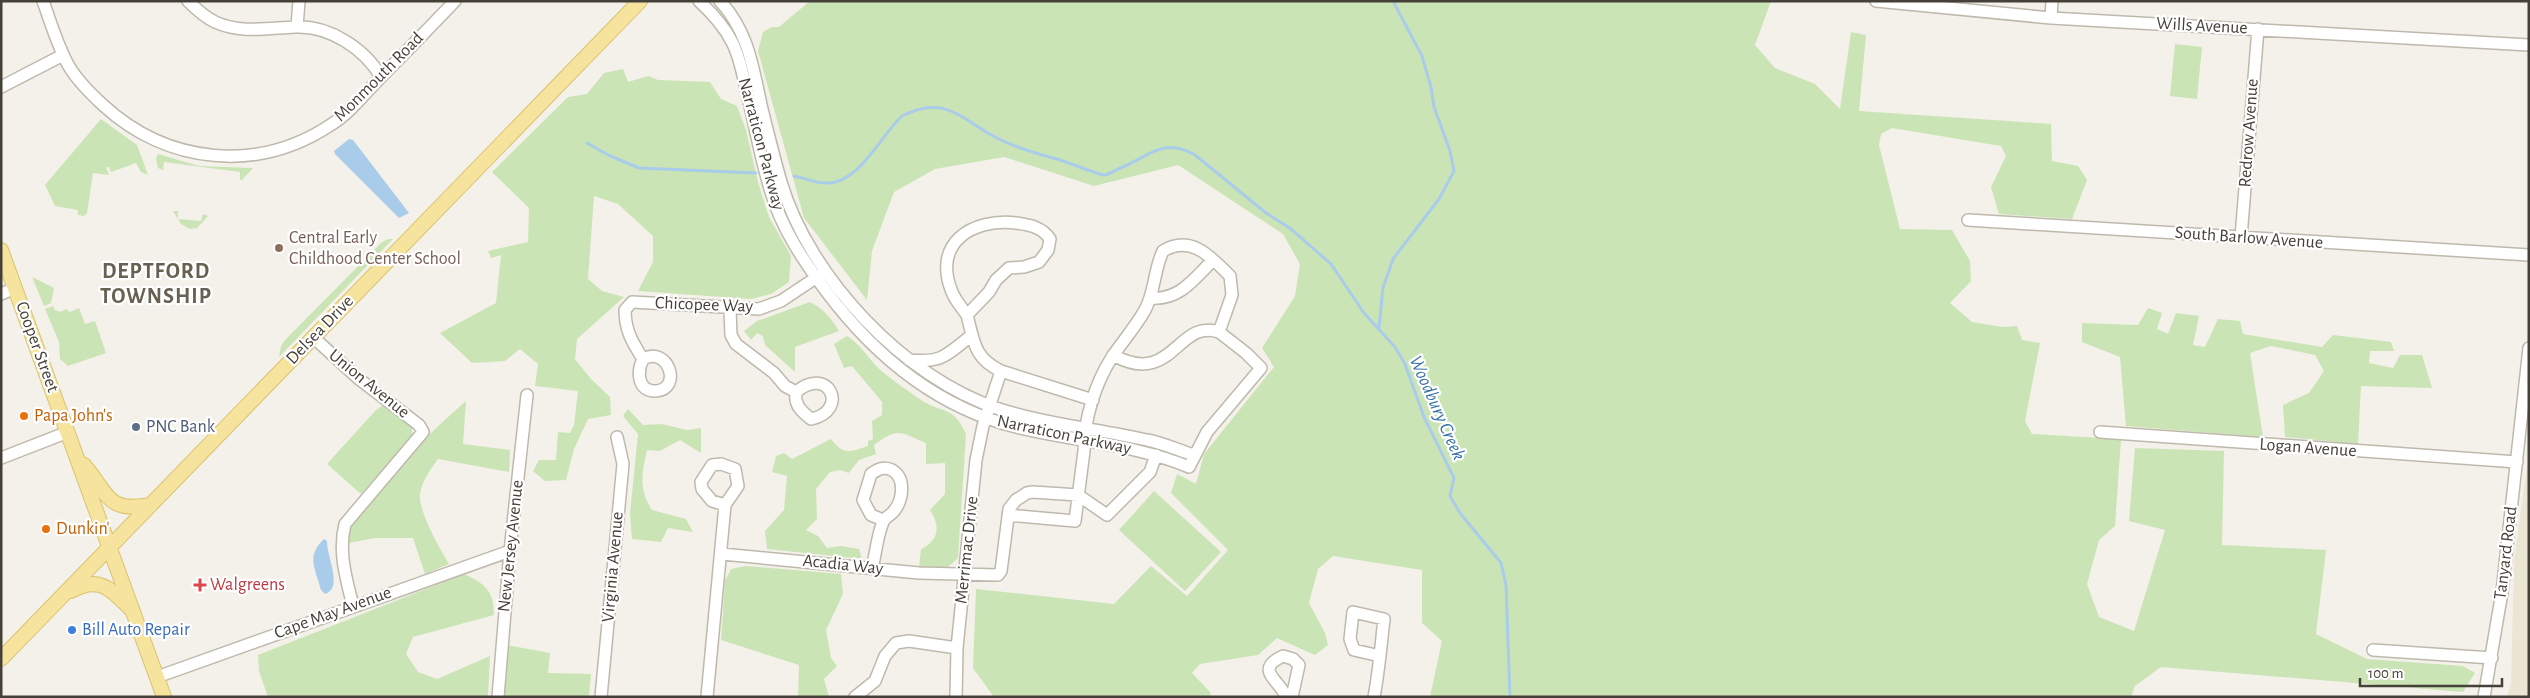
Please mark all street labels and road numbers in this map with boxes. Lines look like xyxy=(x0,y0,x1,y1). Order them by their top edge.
street label: Wills Avenue xyxy=(2156,15,2248,37)
street label: Monmouth Road xyxy=(331,29,427,125)
street label: Narraticon Parkway xyxy=(735,76,787,213)
street label: Redrow Avenue xyxy=(2236,78,2262,188)
street label: South Barlow Avenue xyxy=(2174,224,2324,252)
street label: Delsea Drive xyxy=(283,292,357,368)
street label: Chicopee Way xyxy=(654,294,754,316)
street label: Cooper Street xyxy=(12,299,62,395)
street label: Union Avenue xyxy=(325,346,413,422)
street label: Narraticon Parkway xyxy=(995,412,1133,458)
street label: Logan Avenue xyxy=(2259,436,2357,460)
street label: New Jersey Avenue xyxy=(495,479,527,613)
street label: Merrimac Drive xyxy=(952,495,982,605)
street label: Tanyard Road xyxy=(2491,505,2521,601)
street label: Virginia Avenue xyxy=(599,511,627,623)
street label: Acadia Way xyxy=(802,552,885,578)
street label: Cape May Avenue xyxy=(272,583,394,643)

